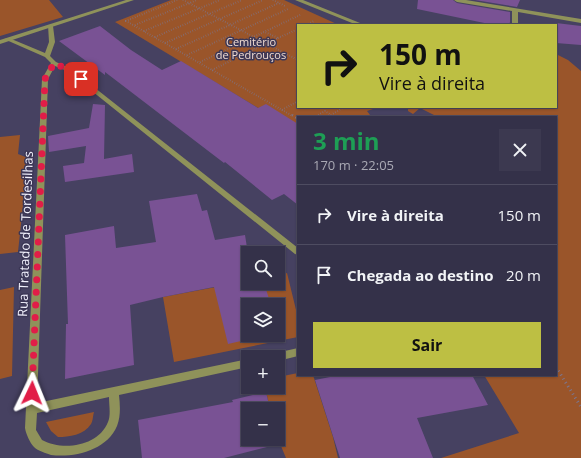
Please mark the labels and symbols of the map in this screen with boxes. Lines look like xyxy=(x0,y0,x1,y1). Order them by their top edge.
park label: Cemitério de Pedrouços xyxy=(216,34,286,62)
pin xyxy=(64,62,98,96)
street label: Rua Tratado de Tordesilhas xyxy=(13,151,37,317)
position arrow xyxy=(11,372,53,414)

